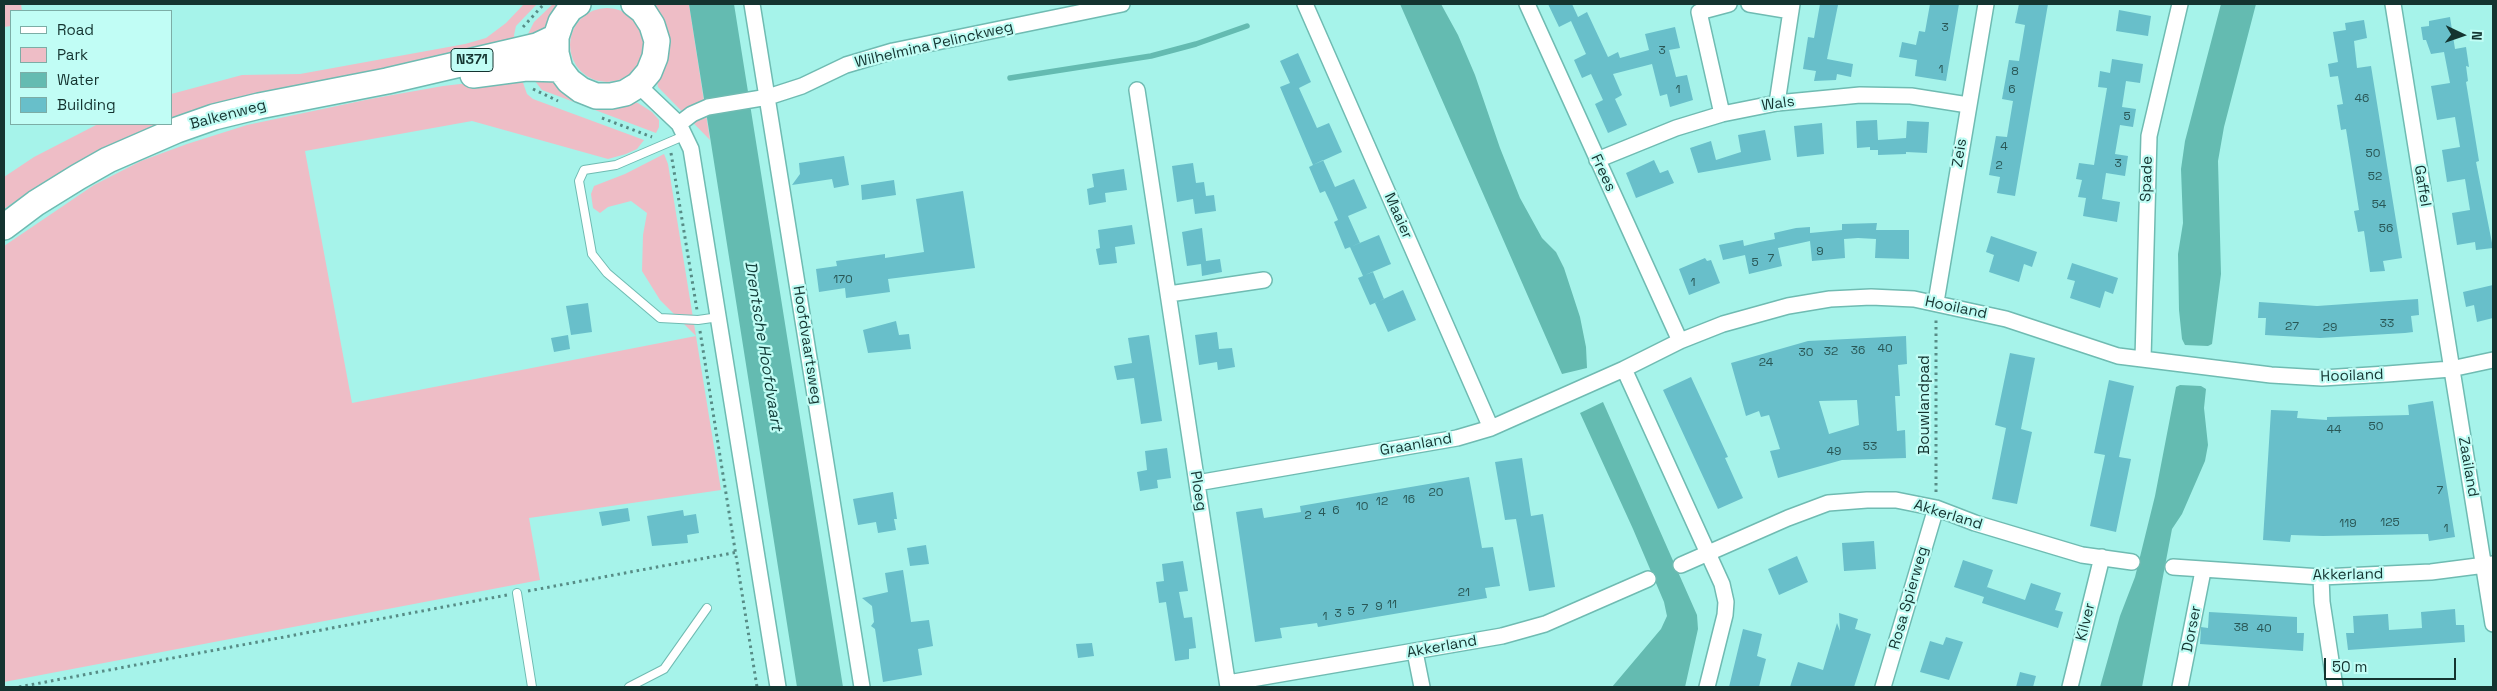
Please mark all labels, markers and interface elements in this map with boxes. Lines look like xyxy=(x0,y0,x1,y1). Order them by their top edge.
legend xyxy=(10,10,172,125)
north arrow xyxy=(2437,10,2487,60)
street label: Wilhelmina Pelinckweg xyxy=(853,18,1015,72)
text: Road xyxy=(57,20,94,39)
house number: 3 xyxy=(1941,21,1949,35)
text: N xyxy=(2468,31,2486,41)
house number: 3 xyxy=(1658,44,1666,58)
text: Park xyxy=(57,45,88,64)
road number: N371 xyxy=(451,48,493,72)
house number: 1 xyxy=(1938,63,1944,77)
house number: 8 xyxy=(2011,65,2019,79)
text: Water xyxy=(57,70,99,89)
house number: 1 xyxy=(1675,83,1681,97)
house number: 6 xyxy=(2008,83,2016,97)
house number: 46 xyxy=(2355,92,2369,106)
street label: Wals xyxy=(1760,93,1796,115)
text: Building xyxy=(57,95,116,114)
street label: Balkenweg xyxy=(188,96,268,134)
house number: 5 xyxy=(2123,110,2131,124)
street label: Zeis xyxy=(1949,137,1971,169)
house number: 4 xyxy=(2000,140,2008,154)
house number: 50 xyxy=(2366,147,2380,161)
street label: Frees xyxy=(1587,151,1619,195)
street label: Spade xyxy=(2137,156,2157,202)
house number: 3 xyxy=(2114,157,2122,171)
house number: 2 xyxy=(1995,159,2003,173)
street label: Gaffel xyxy=(2410,164,2434,208)
house number: 52 xyxy=(2368,170,2382,184)
street label: Maaier xyxy=(1380,190,1416,242)
house number: 54 xyxy=(2372,198,2386,212)
house number: 56 xyxy=(2379,222,2393,236)
house number: 9 xyxy=(1816,245,1824,259)
house number: 7 xyxy=(1768,252,1774,266)
house number: 5 xyxy=(1751,256,1759,270)
water label: Drentsche Hoofdvaart xyxy=(740,260,786,432)
house number: 170 xyxy=(833,273,853,287)
house number: 1 xyxy=(1690,276,1696,290)
street label: Hoofdvaartsweg xyxy=(789,284,825,406)
street label: Hooiland xyxy=(1923,293,1989,323)
house number: 33 xyxy=(2380,317,2394,331)
house number: 27 xyxy=(2285,320,2299,334)
house number: 29 xyxy=(2323,321,2337,335)
house number: 40 xyxy=(1877,342,1893,356)
house number: 36 xyxy=(1851,344,1865,358)
house number: 32 xyxy=(1824,345,1838,359)
house number: 30 xyxy=(1799,346,1813,360)
street label: Bouwlandpad xyxy=(1916,355,1934,455)
house number: 24 xyxy=(1759,356,1773,370)
street label: Hooiland xyxy=(2320,366,2384,386)
house number: 50 xyxy=(2369,420,2383,434)
house number: 44 xyxy=(2327,423,2341,437)
street label: Graanland xyxy=(1379,430,1453,460)
street label: Zaailand xyxy=(2454,436,2482,498)
house number: 53 xyxy=(1863,440,1877,454)
house number: 49 xyxy=(1827,445,1841,459)
street label: Ploeg xyxy=(1186,470,1210,512)
house number: 7 xyxy=(2437,484,2443,498)
house number: 20 xyxy=(1429,486,1443,500)
house number: 16 xyxy=(1403,493,1415,507)
house number: 12 xyxy=(1376,495,1388,509)
street label: Akkerland xyxy=(1911,496,1985,534)
house number: 10 xyxy=(1356,500,1368,514)
house number: 6 xyxy=(1332,504,1340,518)
house number: 4 xyxy=(1318,506,1326,520)
house number: 2 xyxy=(1304,509,1312,523)
house number: 125 xyxy=(2380,516,2400,530)
house number: 119 xyxy=(2339,517,2357,531)
house number: 1 xyxy=(2443,522,2449,536)
street label: Rosa Spierweg xyxy=(1886,544,1932,652)
street label: Akkerland xyxy=(2312,565,2384,585)
house number: 21 xyxy=(1458,586,1470,600)
house number: 11 xyxy=(1387,598,1397,612)
house number: 9 xyxy=(1375,600,1383,614)
street label: Kilver xyxy=(2073,601,2099,643)
house number: 7 xyxy=(1362,602,1368,616)
street label: Dorser xyxy=(2179,604,2205,654)
house number: 5 xyxy=(1347,605,1355,619)
house number: 3 xyxy=(1334,607,1342,621)
house number: 1 xyxy=(1322,610,1328,624)
house number: 38 xyxy=(2234,621,2248,635)
house number: 40 xyxy=(2256,622,2272,636)
street label: Akkerland xyxy=(1406,632,1478,662)
scale bar xyxy=(2327,648,2460,680)
text: 50 m xyxy=(2332,657,2367,676)

